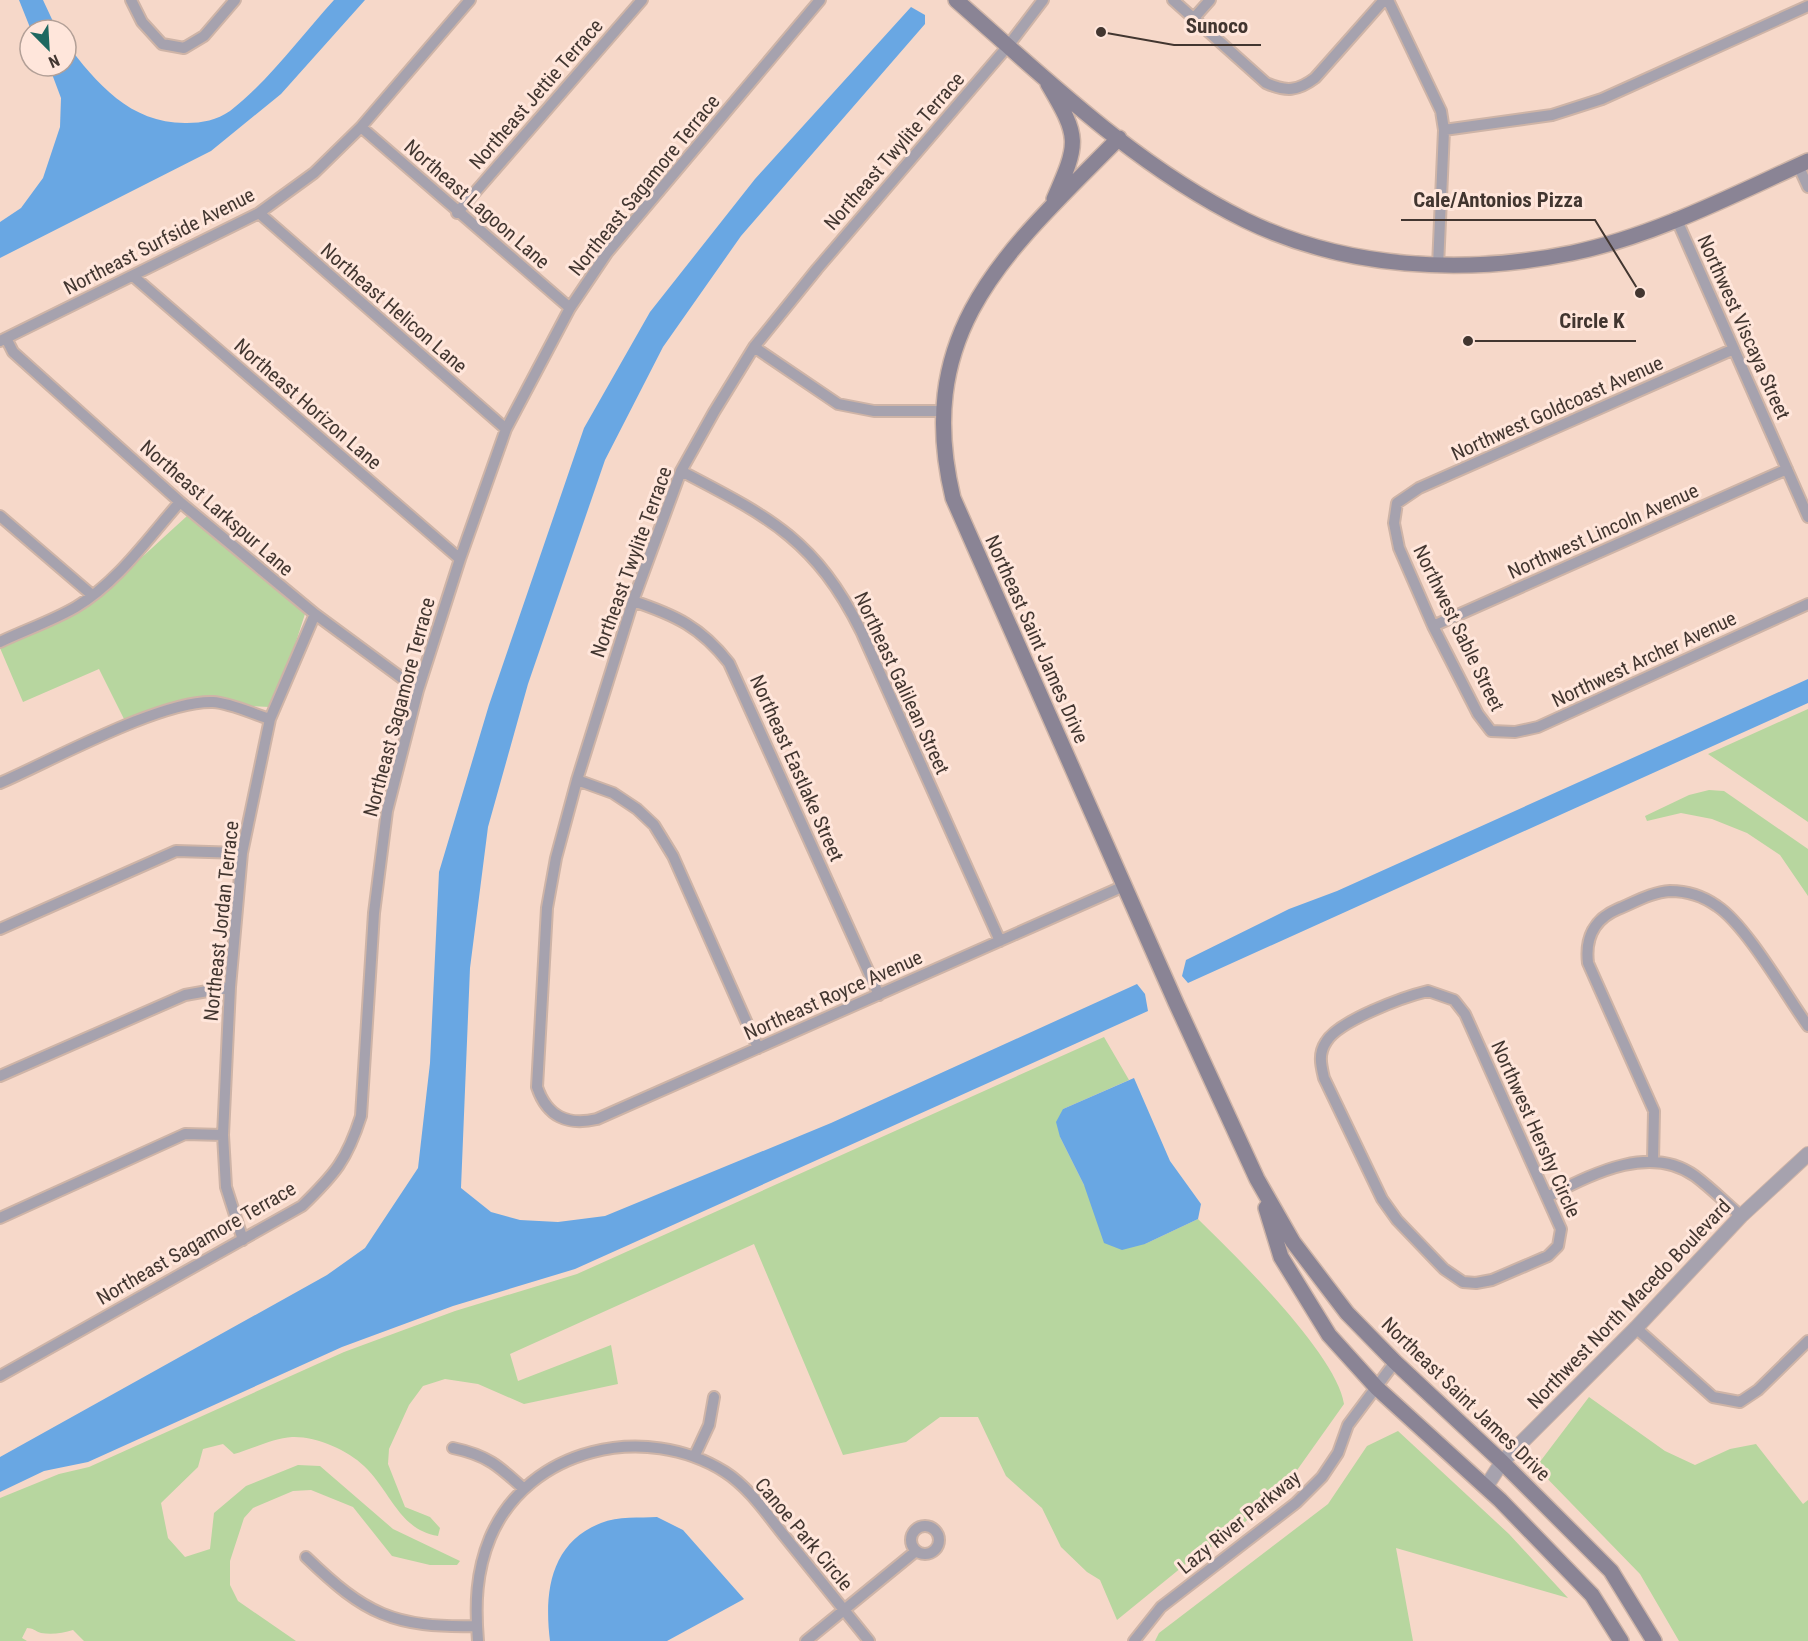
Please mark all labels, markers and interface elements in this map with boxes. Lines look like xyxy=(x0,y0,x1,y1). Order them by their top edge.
callout: Sunoco xyxy=(1174,6,1261,45)
street label: Northeast Jettie Terrace xyxy=(464,14,608,174)
text: Sunoco xyxy=(1186,14,1248,38)
north arrow xyxy=(18,18,78,78)
text: N xyxy=(46,51,62,72)
street label: Northeast Twylite Terrace xyxy=(819,67,969,235)
street label: Northeast Sagamore Terrace xyxy=(564,90,724,280)
street label: Northeast Lagoon Lane xyxy=(399,134,555,274)
callout: Cale/Antonios Pizza xyxy=(1401,181,1595,220)
street label: Northeast Surfside Avenue xyxy=(60,182,258,300)
text: Cale/Antonios Pizza xyxy=(1413,188,1583,212)
street label: Northwest Viscaya Street xyxy=(1692,231,1796,423)
street label: Northeast Helicon Lane xyxy=(316,238,472,378)
callout: Circle K xyxy=(1547,302,1636,341)
text: Circle K xyxy=(1559,309,1625,333)
street label: Northeast Horizon Lane xyxy=(229,333,387,475)
street label: Northwest Goldcoast Avenue xyxy=(1448,350,1666,466)
street label: Northeast Larkspur Lane xyxy=(136,435,298,581)
street label: Northeast Twylite Terrace xyxy=(585,463,677,661)
street label: Northwest Lincoln Avenue xyxy=(1504,478,1702,584)
street label: Northeast Saint James Drive xyxy=(980,531,1094,747)
street label: Northwest Sable Street xyxy=(1408,541,1510,715)
street label: Northeast Galilean Street xyxy=(849,588,955,778)
street label: Northeast Sagamore Terrace xyxy=(358,595,440,819)
street label: Northwest Archer Avenue xyxy=(1548,606,1740,712)
street label: Northeast Eastlake Street xyxy=(745,671,849,865)
street label: Northeast Jordan Terrace xyxy=(199,820,243,1022)
street label: Northeast Royce Avenue xyxy=(740,945,926,1045)
street label: Northwest Hershy Circle xyxy=(1486,1037,1586,1221)
street label: Northeast Sagamore Terrace xyxy=(92,1176,300,1310)
street label: Northwest North Macedo Boulevard xyxy=(1522,1194,1736,1414)
street label: Northeast Saint James Drive xyxy=(1377,1312,1555,1486)
street label: Lazy River Parkway xyxy=(1173,1465,1305,1579)
street label: Canoe Park Circle xyxy=(750,1473,858,1595)

